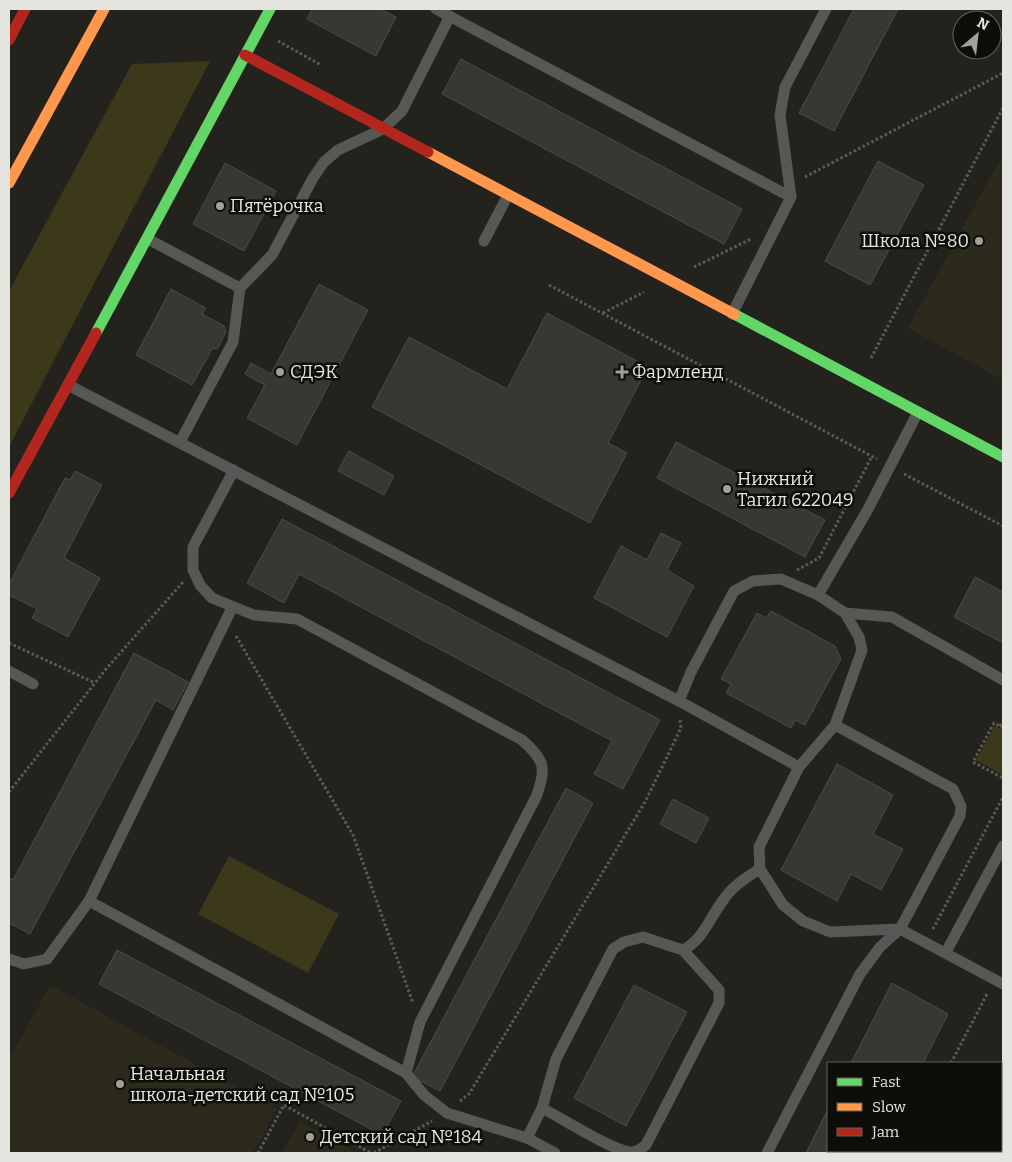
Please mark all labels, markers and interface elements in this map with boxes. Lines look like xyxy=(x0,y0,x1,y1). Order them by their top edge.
north arrow xyxy=(952,10,1002,60)
text: N xyxy=(974,14,992,34)
place label: Пятёрочка xyxy=(230,195,324,217)
marker: Пятёрочка xyxy=(214,200,226,212)
place label: Школа №80 xyxy=(861,230,969,252)
marker: Школа №80 xyxy=(973,235,985,247)
place label: СДЭК xyxy=(290,361,338,383)
place label: Фармленд xyxy=(632,361,724,383)
marker: СДЭК xyxy=(274,366,286,378)
marker: Фармленд xyxy=(616,366,628,378)
place label: Нижний Тагил 622049 xyxy=(737,468,853,511)
marker: Нижний Тагил 622049 xyxy=(721,483,733,495)
legend xyxy=(827,1062,1002,1152)
place label: Начальная школа-детский сад №105 xyxy=(130,1063,354,1106)
text: Fast xyxy=(872,1073,901,1091)
marker: Начальная школа-детский сад №105 xyxy=(114,1078,126,1090)
text: Slow xyxy=(872,1098,907,1116)
text: Jam xyxy=(871,1123,900,1141)
place label: Детский сад №184 xyxy=(320,1126,483,1148)
marker: Детский сад №184 xyxy=(304,1131,316,1143)

